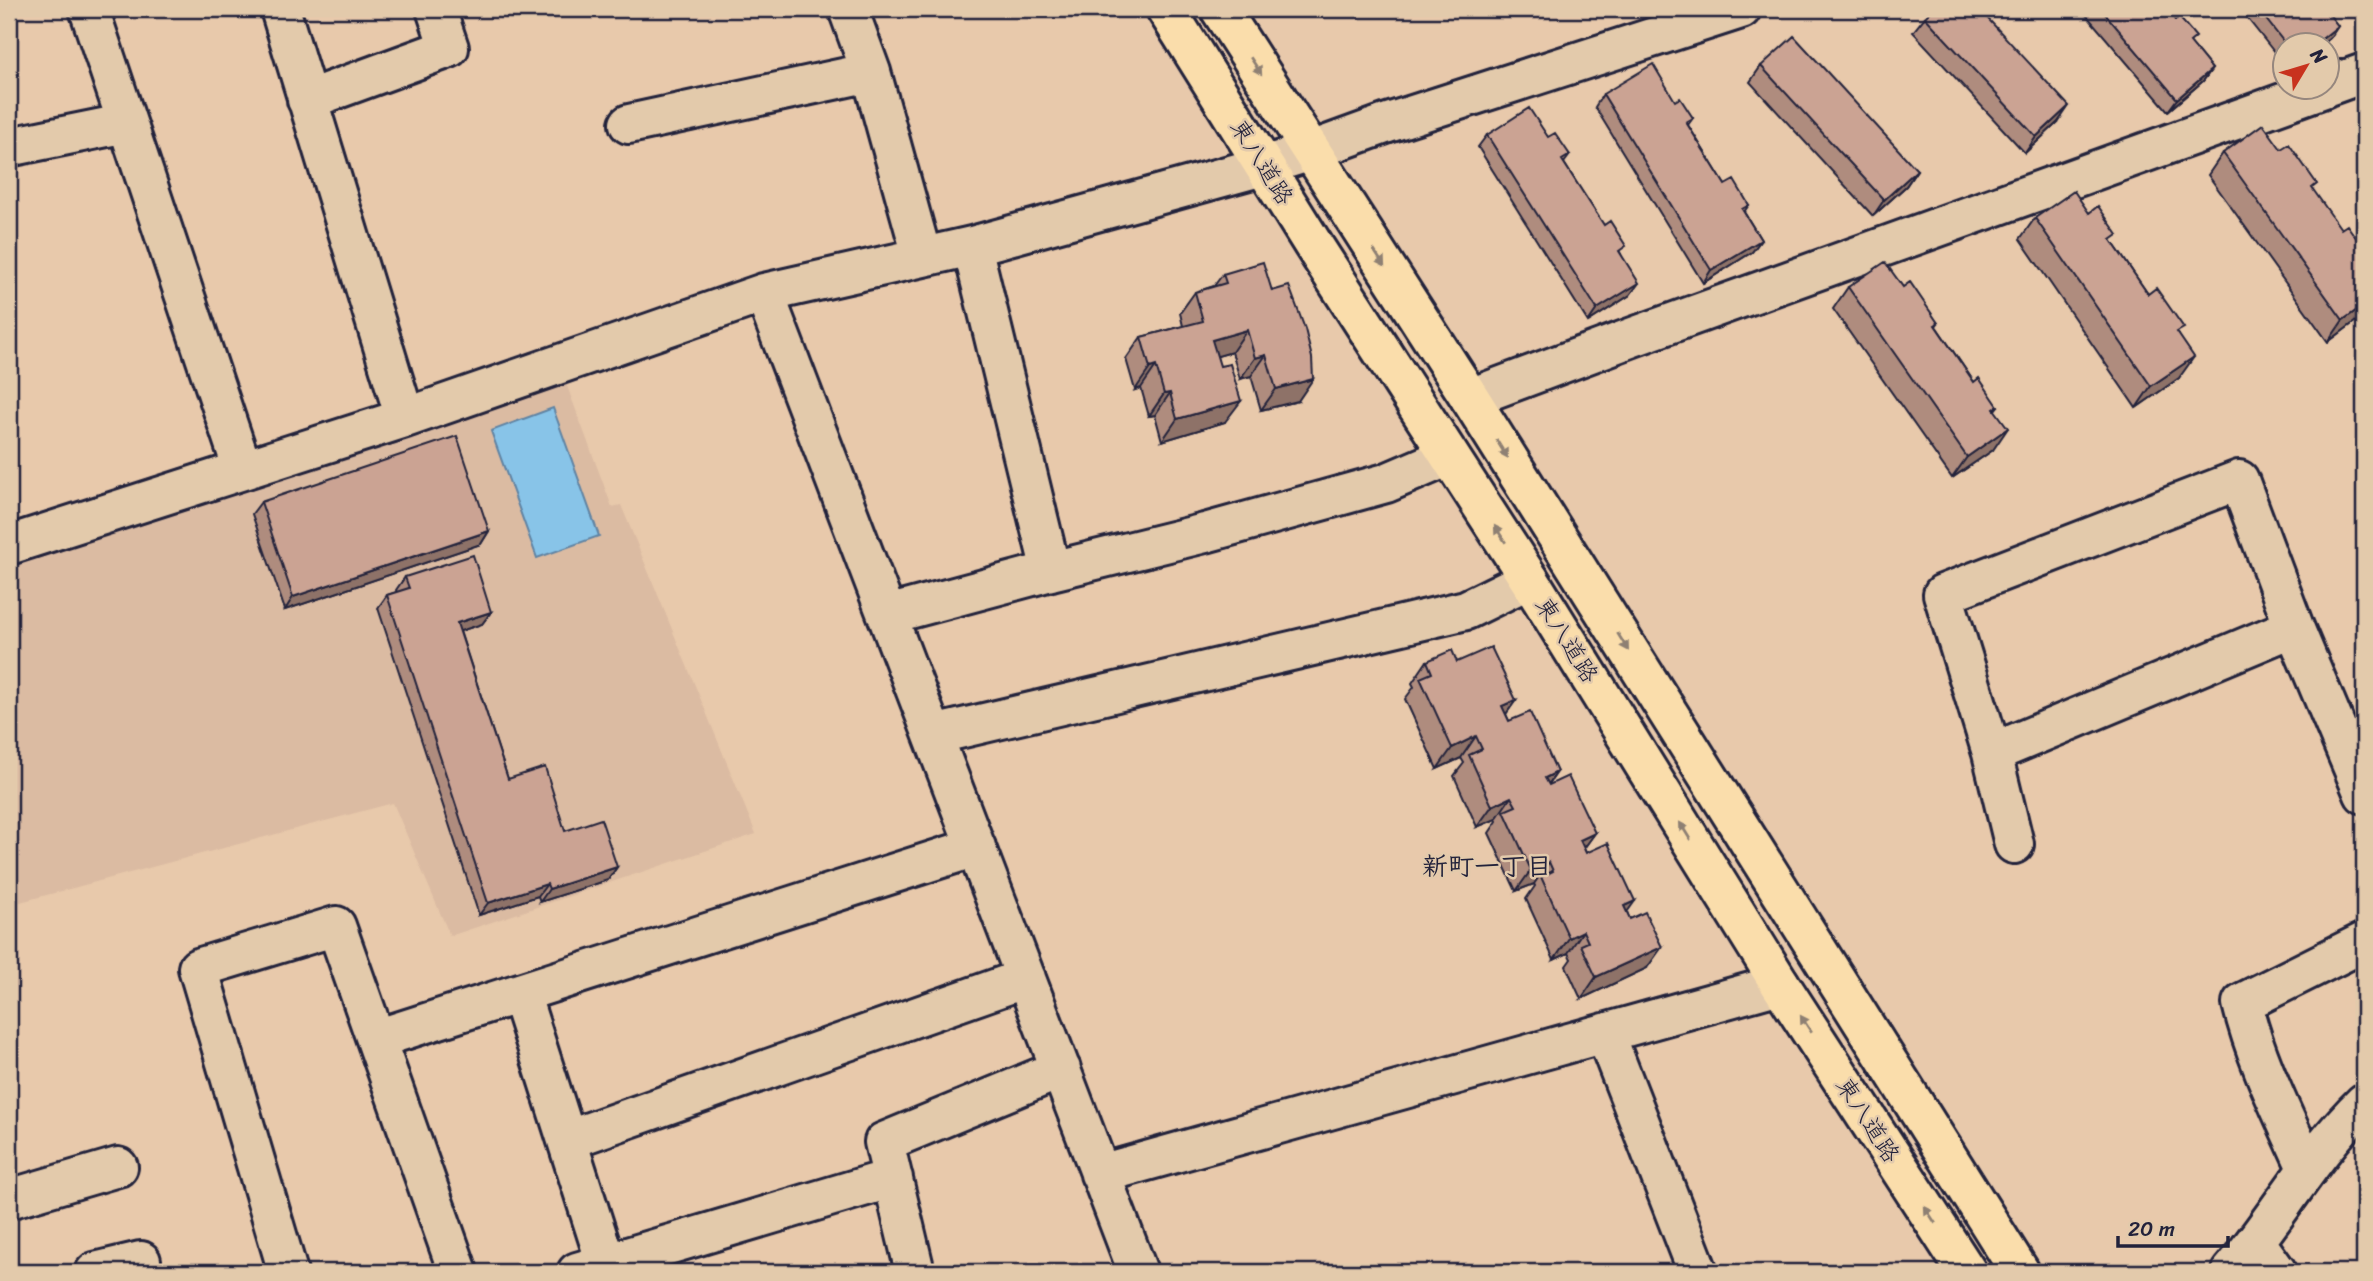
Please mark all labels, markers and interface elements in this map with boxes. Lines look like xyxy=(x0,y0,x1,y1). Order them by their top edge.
north arrow xyxy=(2272,32,2342,102)
text: N xyxy=(2301,40,2337,72)
one-way arrow xyxy=(1250,57,1263,76)
street label: 東八道路 xyxy=(1219,110,1305,214)
one-way arrow xyxy=(1372,248,1385,268)
one-way arrow xyxy=(1496,440,1509,459)
one-way arrow xyxy=(1493,525,1506,544)
street label: 東八道路 xyxy=(1524,588,1610,692)
one-way arrow xyxy=(1616,633,1629,652)
one-way arrow xyxy=(1679,822,1692,841)
district label: 新町一丁目 xyxy=(1422,843,1552,889)
one-way arrow xyxy=(1799,1015,1813,1033)
street label: 東八道路 xyxy=(1824,1068,1912,1172)
scale bar xyxy=(2118,1204,2228,1248)
one-way arrow xyxy=(1923,1205,1936,1225)
text: 20 m xyxy=(2128,1210,2175,1248)

